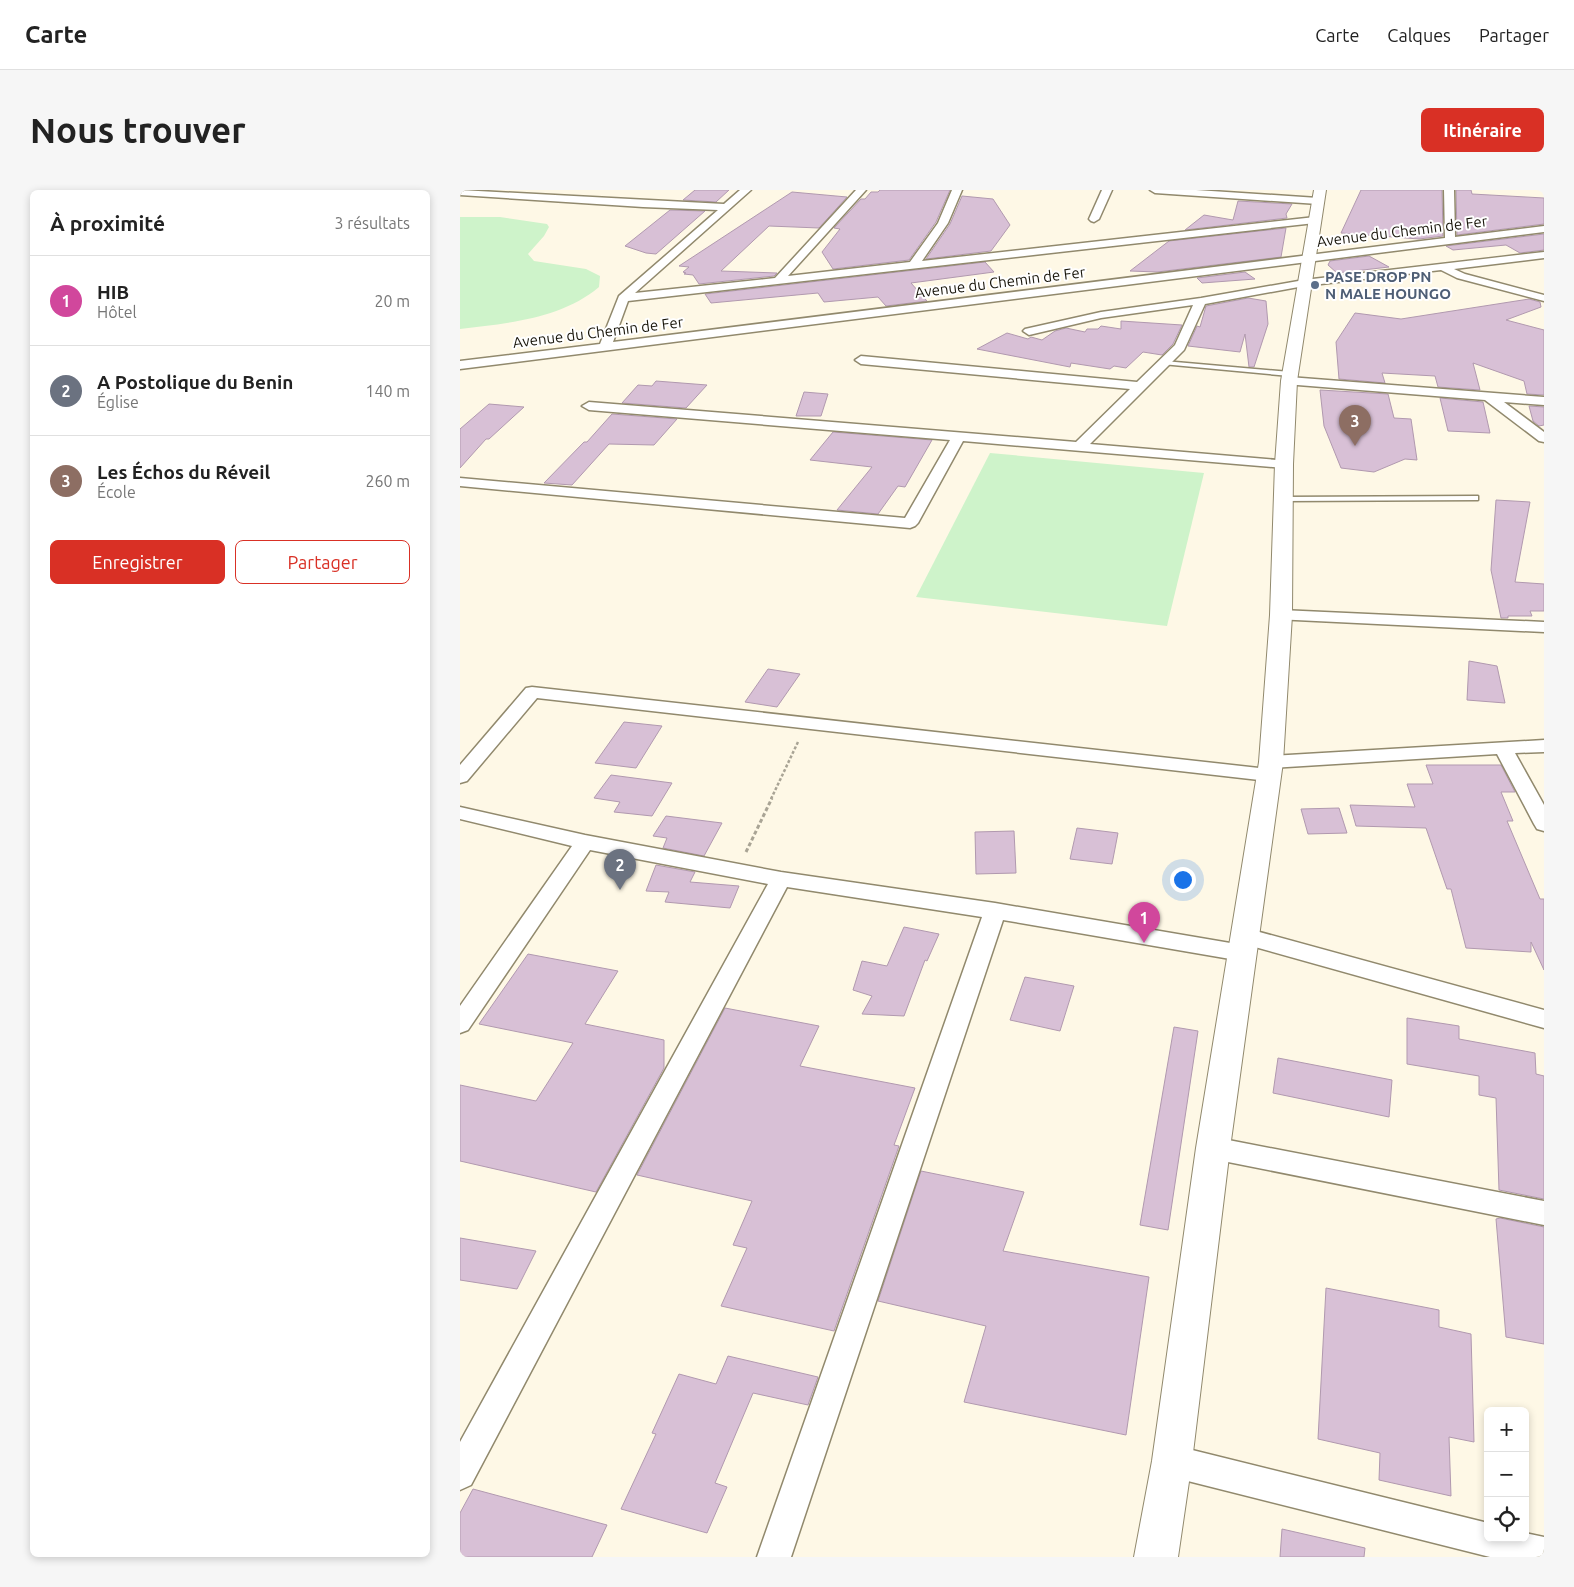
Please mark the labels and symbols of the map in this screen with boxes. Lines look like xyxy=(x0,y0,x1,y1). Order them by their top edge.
street label: Avenue du Chemin de Fer xyxy=(1316,212,1489,250)
street label: Avenue du Chemin de Fer xyxy=(914,263,1087,301)
place label: PASE DROP PN N MALE HOUNGO xyxy=(1325,268,1451,302)
marker: PASE DROP PN N MALE HOUNGO xyxy=(1309,279,1321,291)
street label: Avenue du Chemin de Fer xyxy=(512,313,685,351)
pin: 3 xyxy=(1339,405,1371,446)
pin: 2 xyxy=(604,849,636,890)
your location xyxy=(1170,867,1196,893)
pin: 1 xyxy=(1128,902,1160,943)

